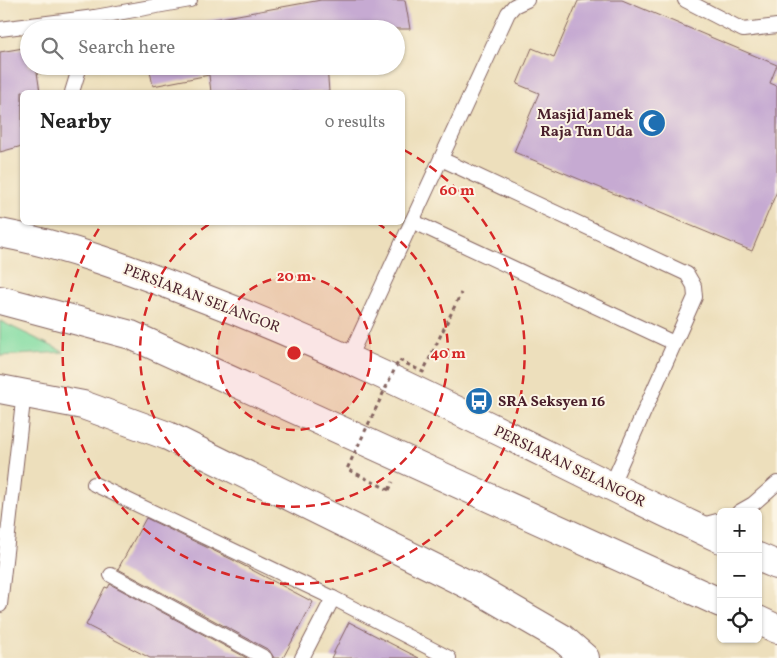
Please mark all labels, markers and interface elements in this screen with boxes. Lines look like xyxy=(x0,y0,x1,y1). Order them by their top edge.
search box xyxy=(20,20,405,75)
icon: search xyxy=(38,34,66,62)
text: Search here xyxy=(78,35,175,61)
place label: Masjid Jamek Raja Tun Uda xyxy=(537,105,633,143)
text: Nearby xyxy=(40,108,111,137)
mosque icon: Masjid Jamek Raja Tun Uda xyxy=(637,108,667,138)
text: 0 results xyxy=(325,112,385,134)
text: 60 m xyxy=(440,181,475,202)
street label: PERSIARAN SELANGOR xyxy=(120,260,283,339)
text: 20 m xyxy=(277,267,312,288)
centre of rings xyxy=(285,344,303,362)
text: 40 m xyxy=(430,344,466,365)
bus stop icon: SRA Seksyen 16 xyxy=(464,386,494,416)
place label: SRA Seksyen 16 xyxy=(498,392,605,413)
street label: PERSIARAN SELANGOR xyxy=(490,421,649,513)
map controls xyxy=(717,508,762,643)
button: + xyxy=(717,508,762,553)
button: − xyxy=(717,553,762,598)
button: locate xyxy=(717,598,762,643)

